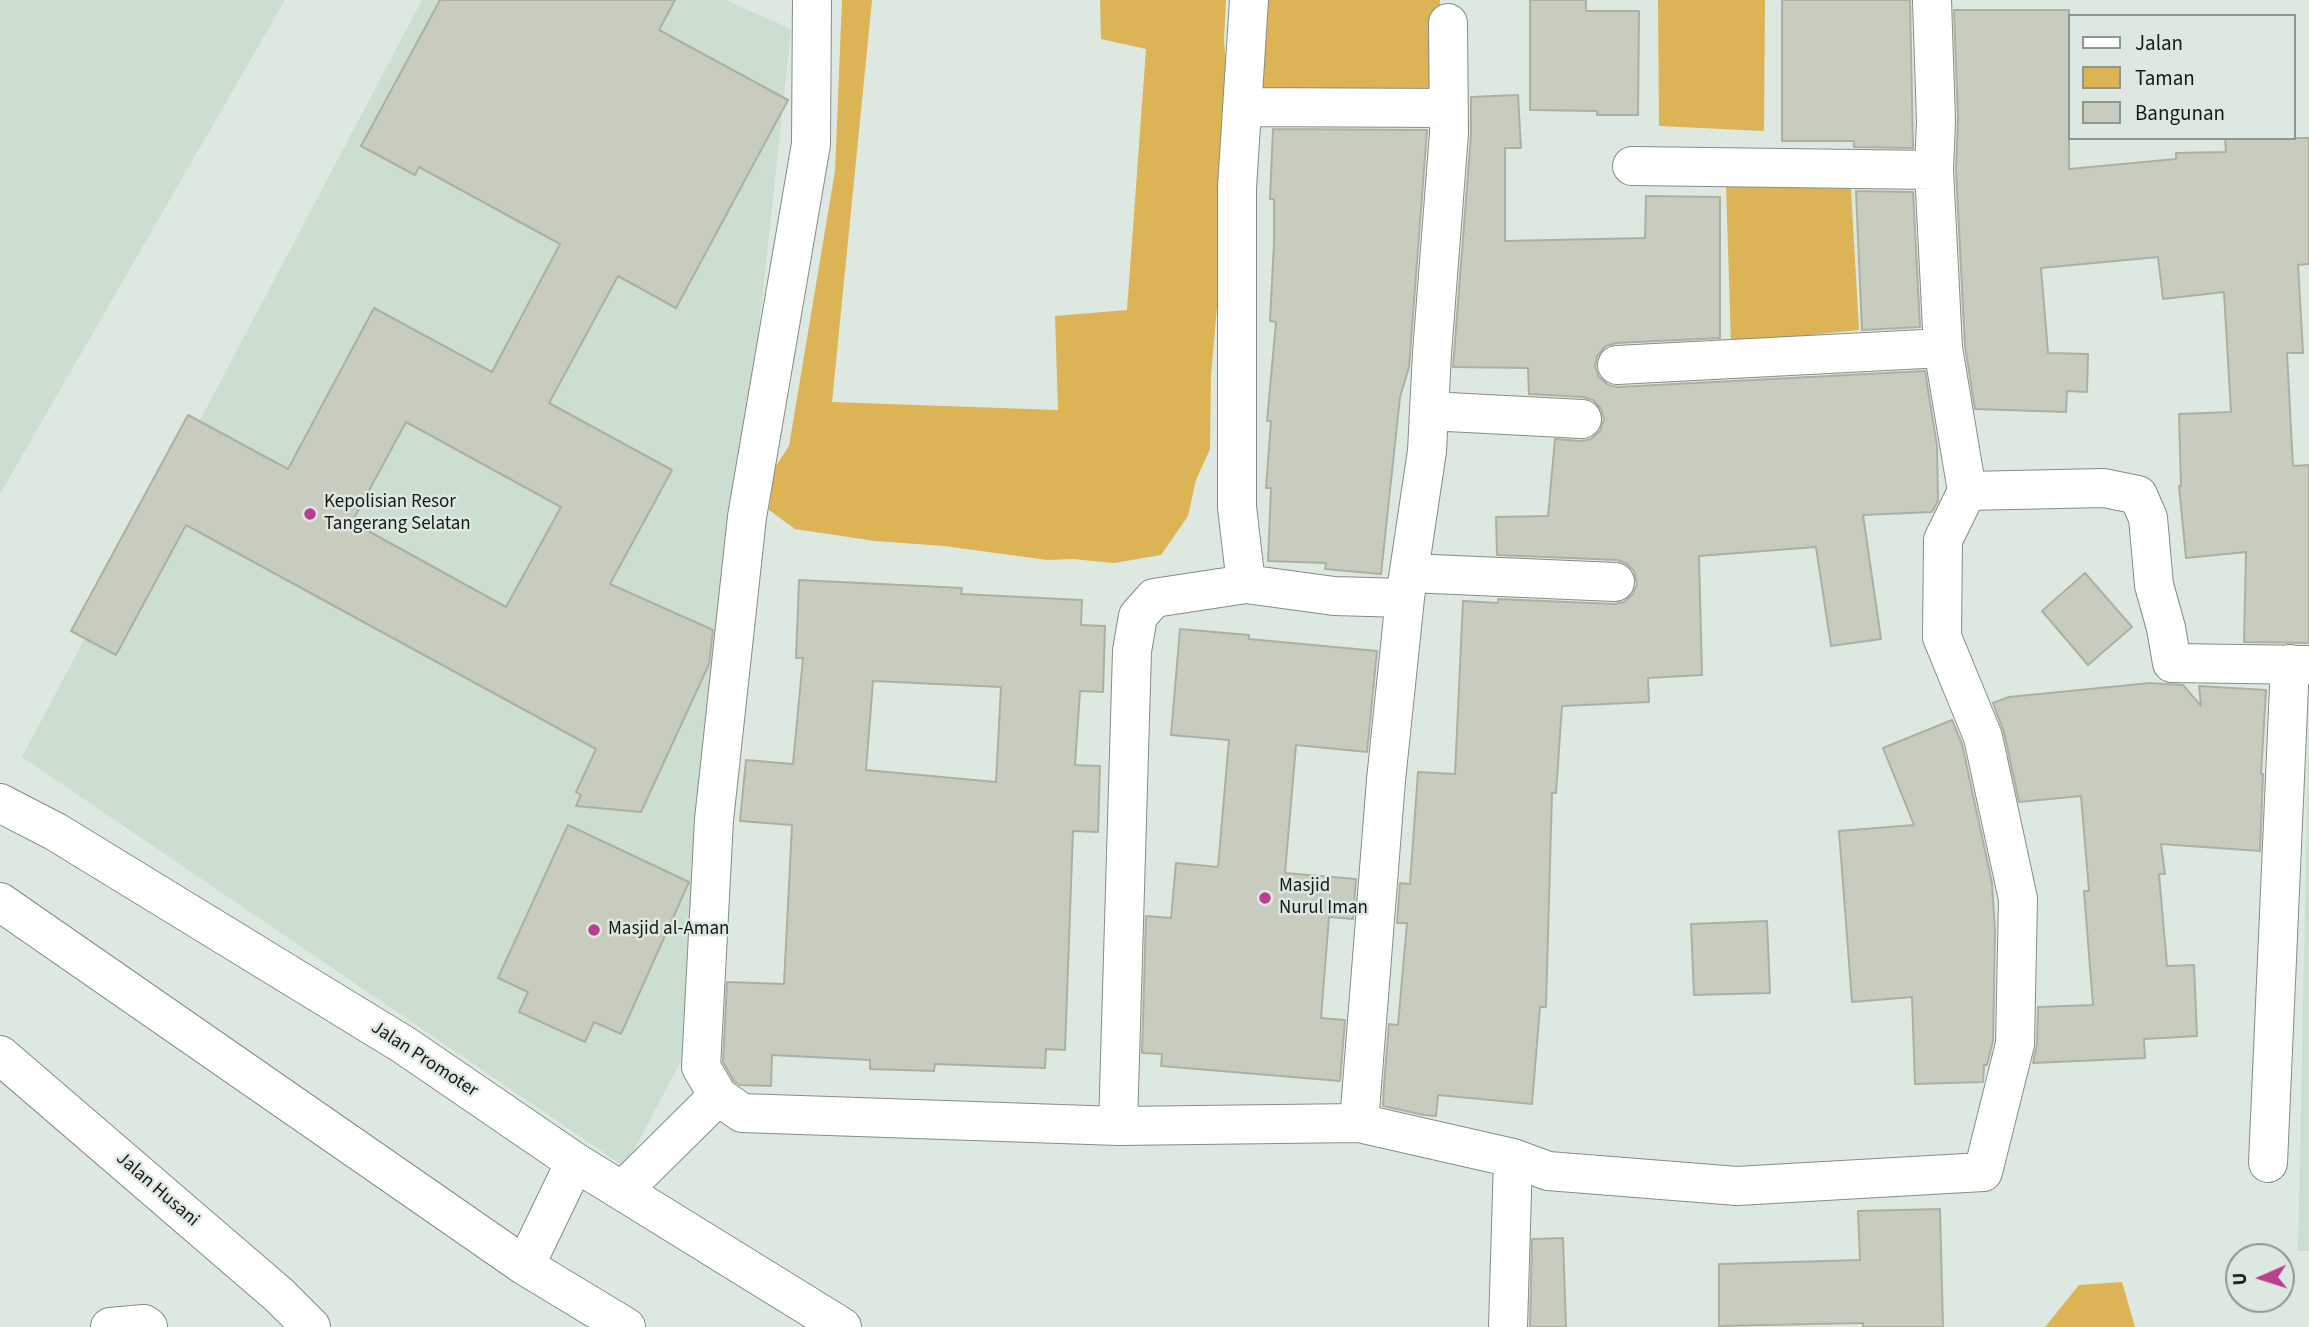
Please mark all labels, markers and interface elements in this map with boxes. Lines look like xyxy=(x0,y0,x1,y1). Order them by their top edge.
legend xyxy=(2068,14,2295,140)
text: Jalan xyxy=(2135,28,2183,58)
text: Taman xyxy=(2135,63,2195,93)
text: Bangunan xyxy=(2135,98,2225,128)
place label: Kepolisian Resor Tangerang Selatan xyxy=(324,492,471,536)
marker: Kepolisian Resor Tangerang Selatan xyxy=(302,506,318,522)
place label: Masjid Nurul Iman xyxy=(1279,876,1368,920)
marker: Masjid Nurul Iman xyxy=(1257,890,1273,906)
place label: Masjid al-Aman xyxy=(608,919,729,941)
marker: Masjid al-Aman xyxy=(586,922,602,938)
street label: Jalan Promoter xyxy=(366,1017,482,1103)
street label: Jalan Husani xyxy=(111,1148,203,1232)
north arrow xyxy=(2225,1243,2295,1313)
text: U xyxy=(2227,1272,2254,1286)

